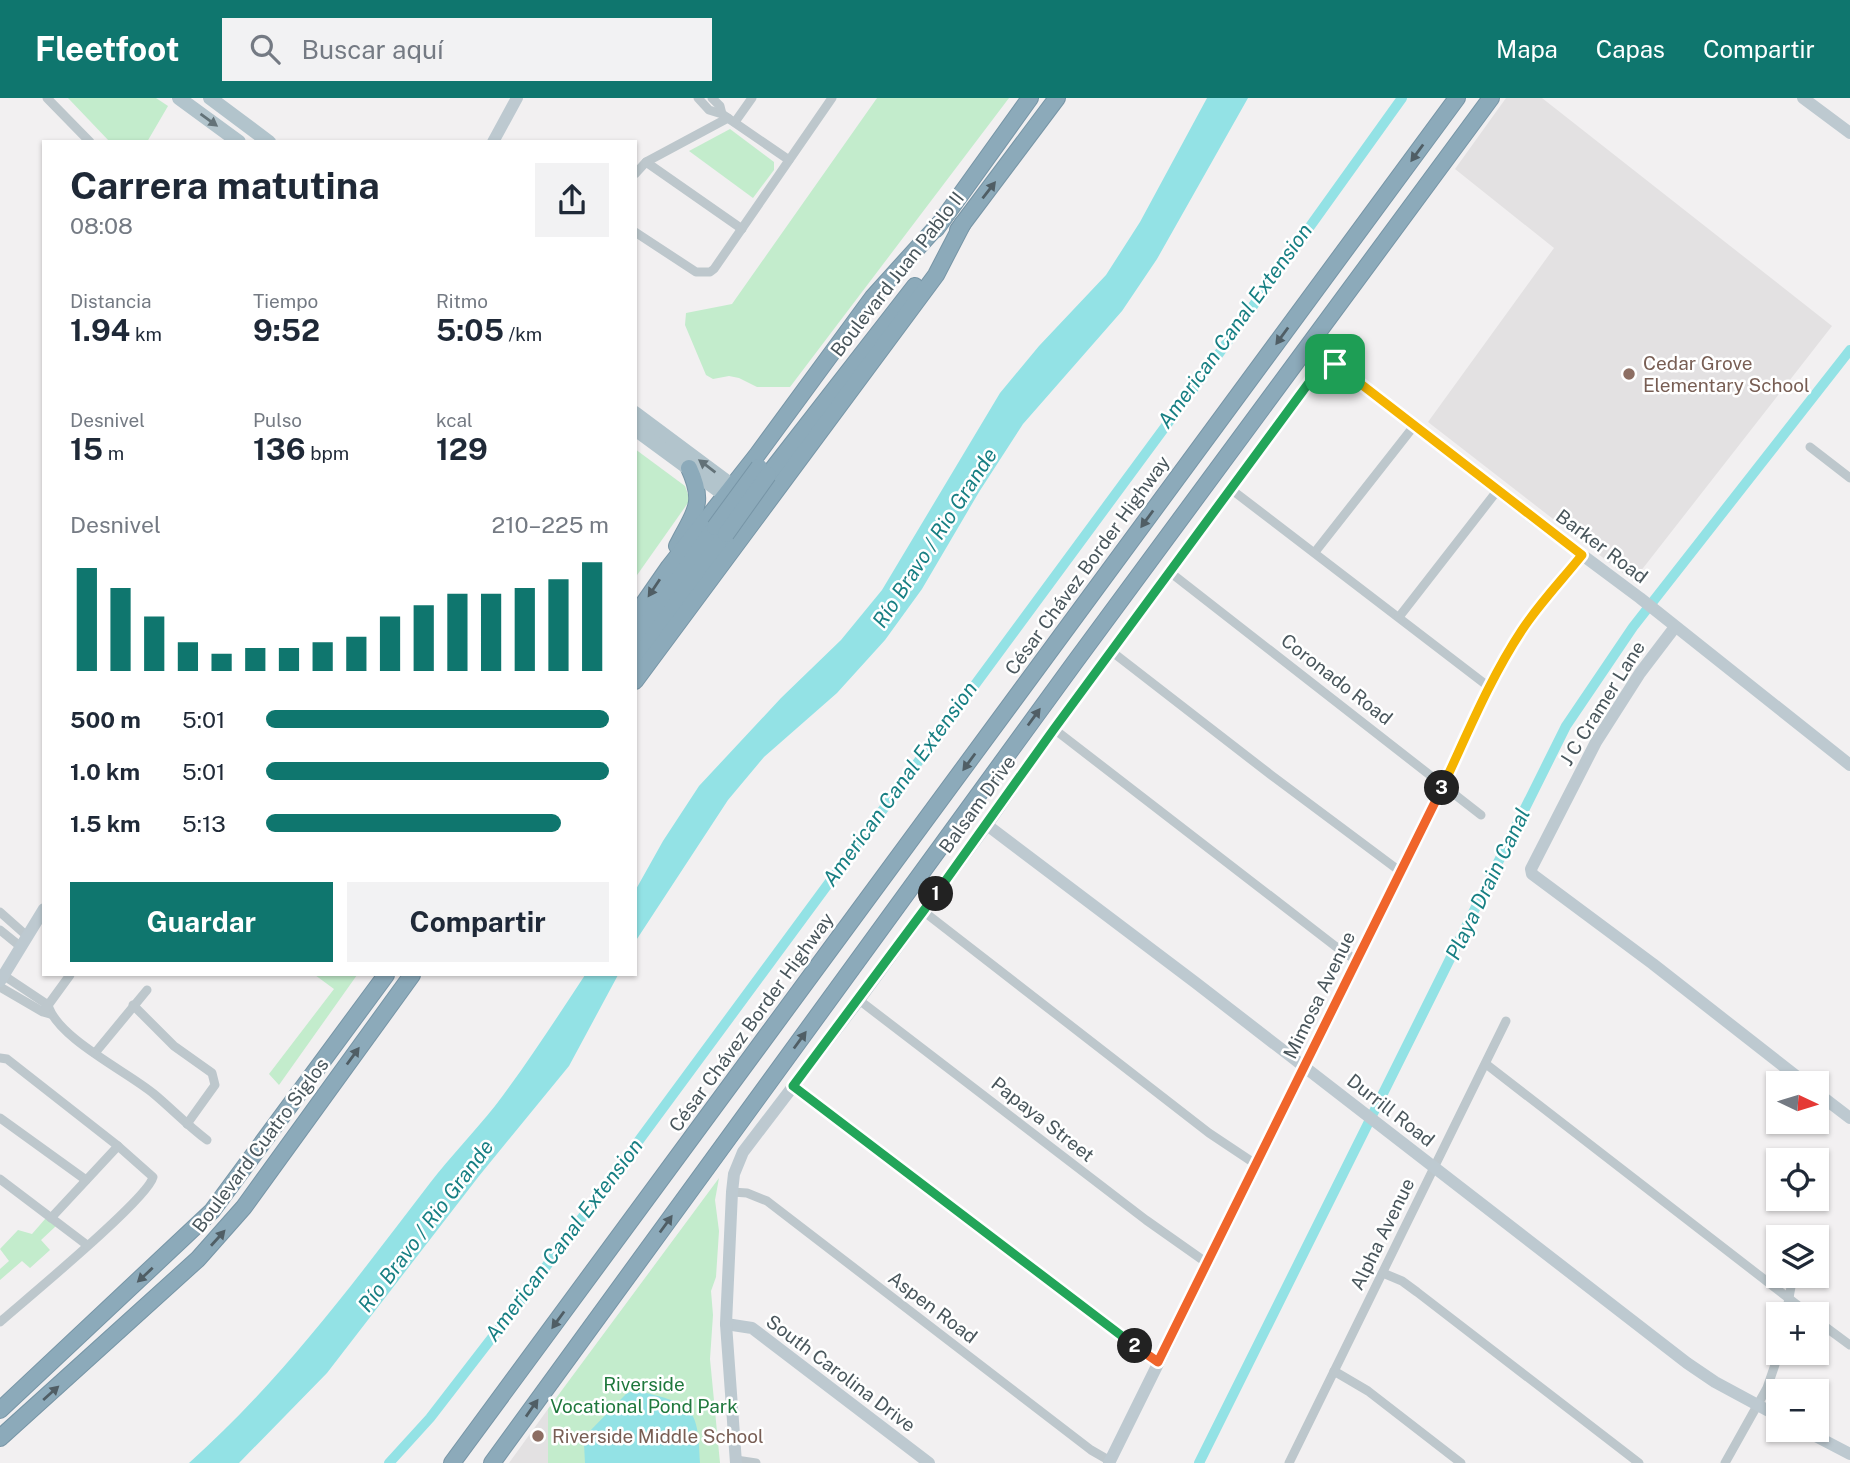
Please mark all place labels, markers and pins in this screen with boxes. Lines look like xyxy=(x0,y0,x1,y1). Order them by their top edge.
pin xyxy=(1305,334,1365,394)
place label: Cedar Grove Elementary School xyxy=(1643,352,1810,396)
marker: Cedar Grove Elementary School xyxy=(1621,366,1637,382)
pin: 3 xyxy=(1424,770,1460,806)
pin: 1 xyxy=(918,876,954,912)
pin: 2 xyxy=(1118,1328,1152,1364)
place label: Riverside Middle School xyxy=(552,1425,764,1447)
marker: Riverside Middle School xyxy=(530,1428,546,1444)

